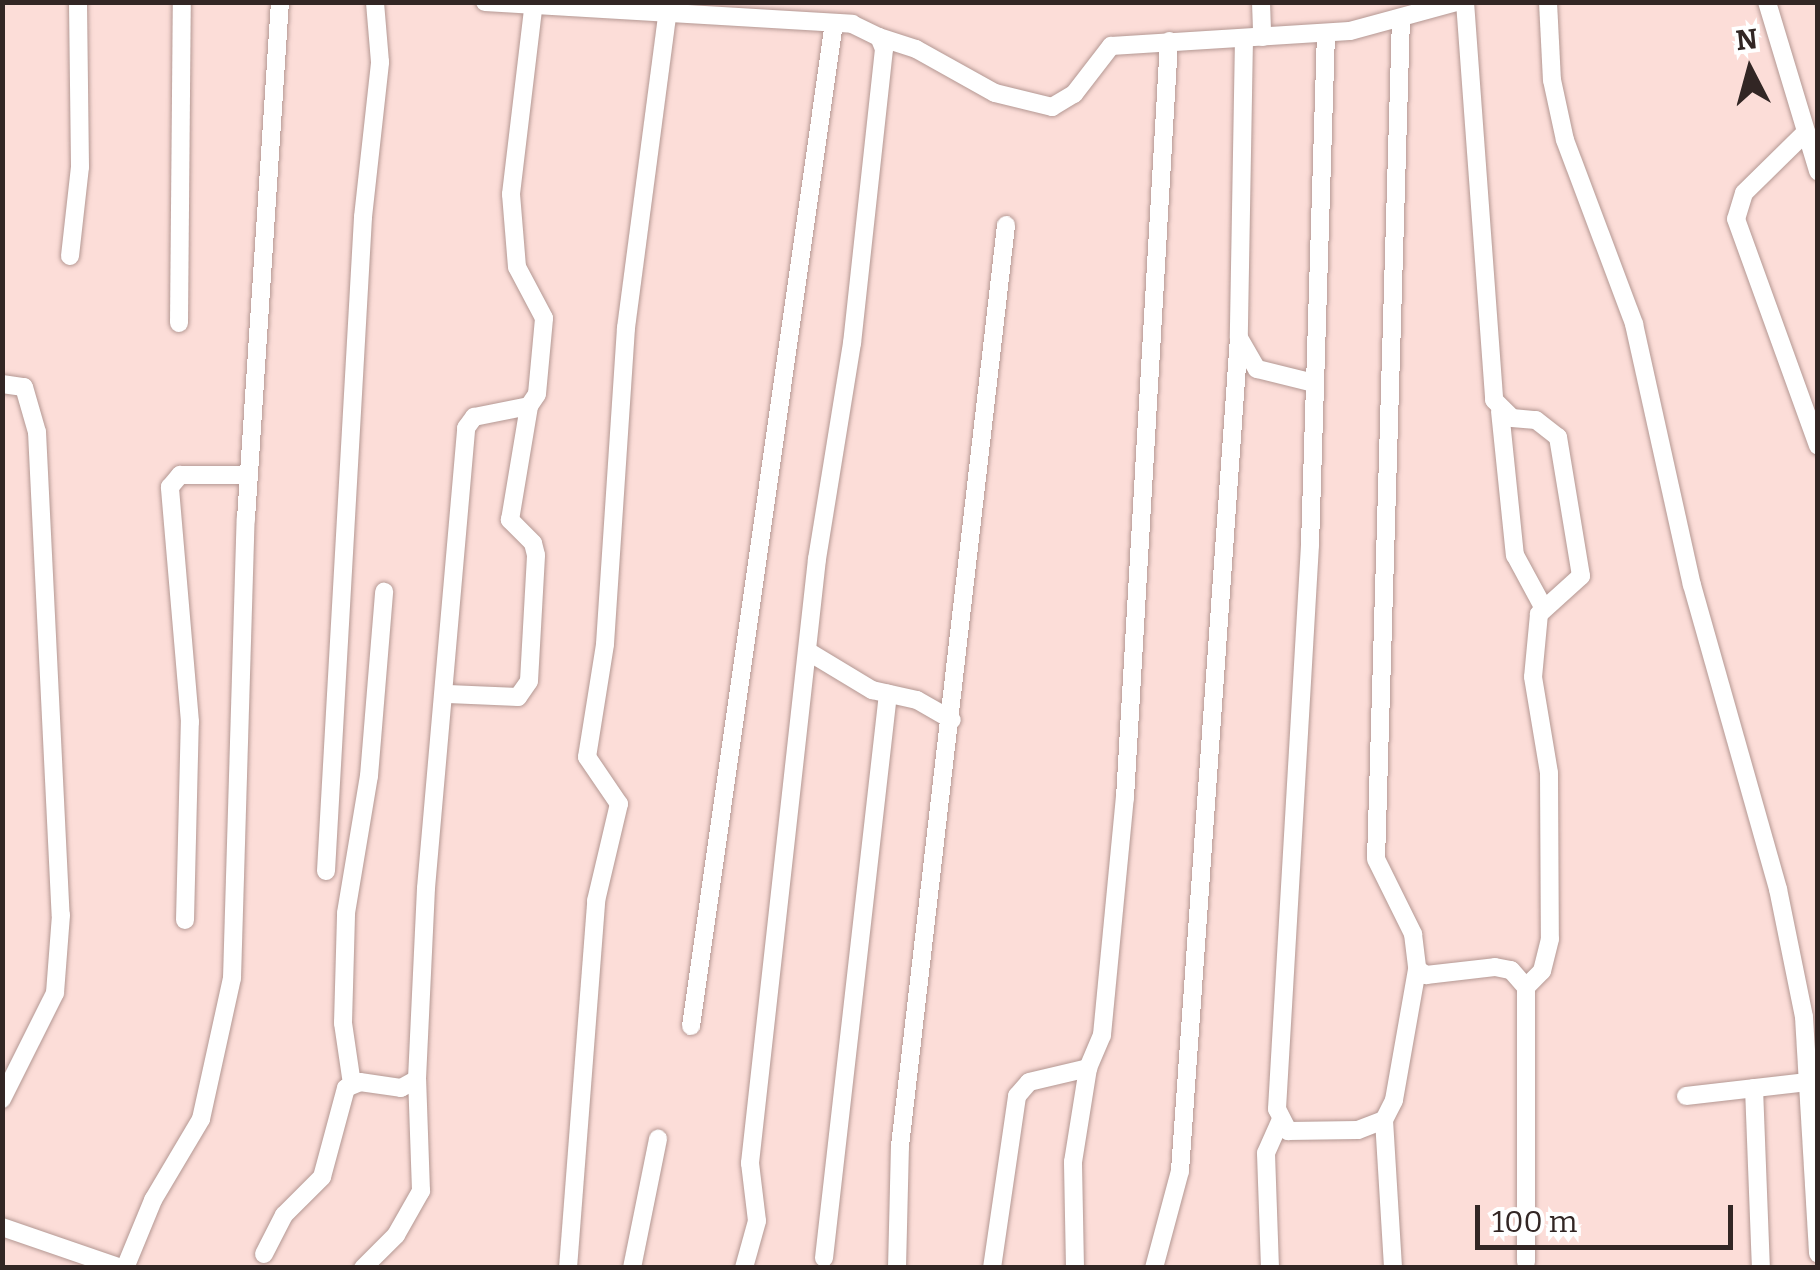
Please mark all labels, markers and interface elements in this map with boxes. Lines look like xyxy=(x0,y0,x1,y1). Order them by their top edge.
north arrow xyxy=(1700,20,1800,120)
text: N xyxy=(1734,22,1759,57)
scale bar xyxy=(1480,1185,1738,1247)
text: 100 m xyxy=(1492,1204,1577,1240)

